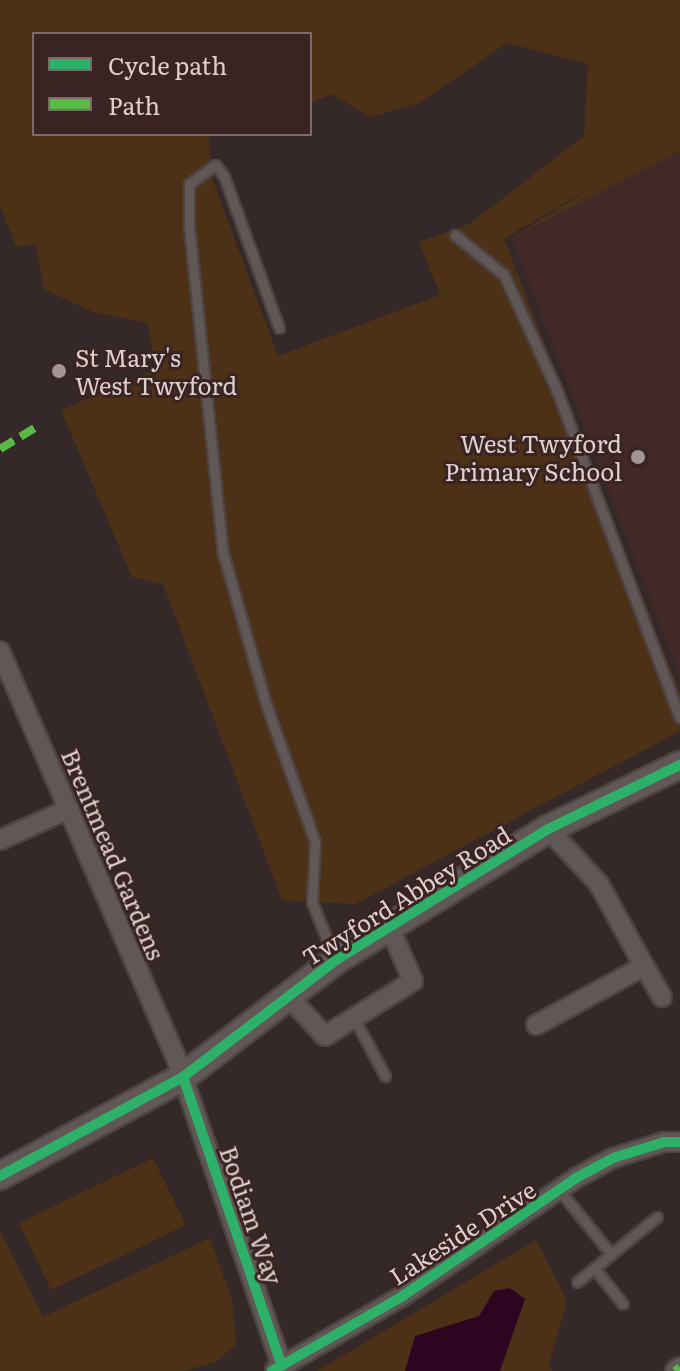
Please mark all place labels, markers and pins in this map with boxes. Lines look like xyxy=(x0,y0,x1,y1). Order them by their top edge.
place label: St Mary's West Twyford xyxy=(75,343,237,399)
marker: St Mary's West Twyford xyxy=(50,362,68,380)
place label: West Twyford Primary School xyxy=(445,429,622,485)
marker: West Twyford Primary School xyxy=(629,448,647,466)

